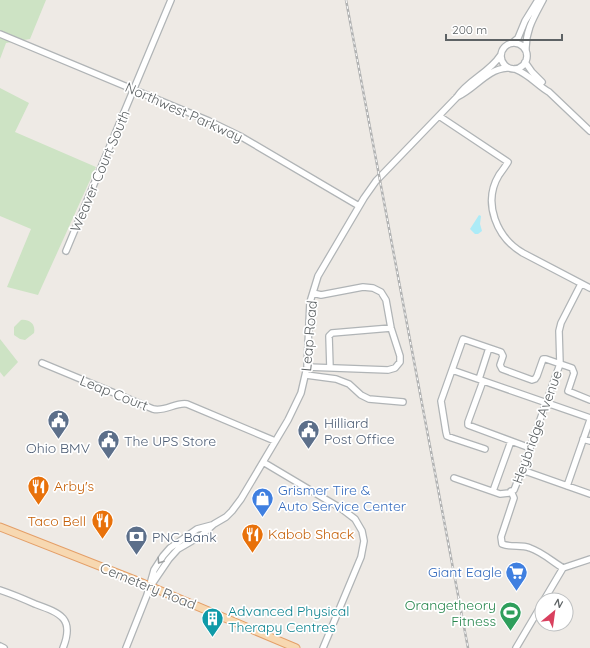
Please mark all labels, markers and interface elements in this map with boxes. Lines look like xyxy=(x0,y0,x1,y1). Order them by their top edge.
scale bar xyxy=(446,16,562,42)
text: 200 m xyxy=(452,22,487,37)
street label: Northwest Parkway xyxy=(122,78,246,146)
street label: Weaver Court South xyxy=(66,107,134,235)
street label: Leap Road xyxy=(297,300,321,372)
street label: Heybridge Avenue xyxy=(508,368,566,486)
street label: Leap Court xyxy=(77,371,151,415)
public building icon: Ohio BMV xyxy=(45,407,71,440)
place label: Hilliard Post Office xyxy=(324,414,395,448)
public building icon: Hilliard Post Office xyxy=(295,418,321,451)
public building icon: The UPS Store xyxy=(95,428,121,461)
place label: The UPS Store xyxy=(124,432,216,450)
place label: Ohio BMV xyxy=(26,439,90,457)
restaurant icon: Arby's xyxy=(25,473,51,506)
place label: Arby's xyxy=(54,477,94,495)
place label: Grismer Tire & Auto Service Center xyxy=(278,481,407,515)
shop icon: Grismer Tire & Auto Service Center xyxy=(249,485,275,518)
restaurant icon: Taco Bell xyxy=(89,508,115,541)
place label: Taco Bell xyxy=(27,512,86,530)
restaurant icon: Kabob Shack xyxy=(239,521,265,554)
bank icon: PNC Bank xyxy=(123,524,149,557)
place label: Kabob Shack xyxy=(268,525,354,543)
place label: PNC Bank xyxy=(152,528,217,546)
one-way arrow xyxy=(157,557,165,564)
street label: Cemetery Road xyxy=(97,559,199,613)
supermarket icon: Giant Eagle xyxy=(504,559,530,592)
place label: Giant Eagle xyxy=(428,563,502,581)
north arrow xyxy=(534,592,574,632)
text: N xyxy=(552,595,566,611)
place label: Orangetheory Fitness xyxy=(405,596,496,630)
sports icon: Orangetheory Fitness xyxy=(498,600,524,633)
place label: Advanced Physical Therapy Centres xyxy=(228,602,350,636)
building icon: Advanced Physical Therapy Centres xyxy=(200,606,226,639)

